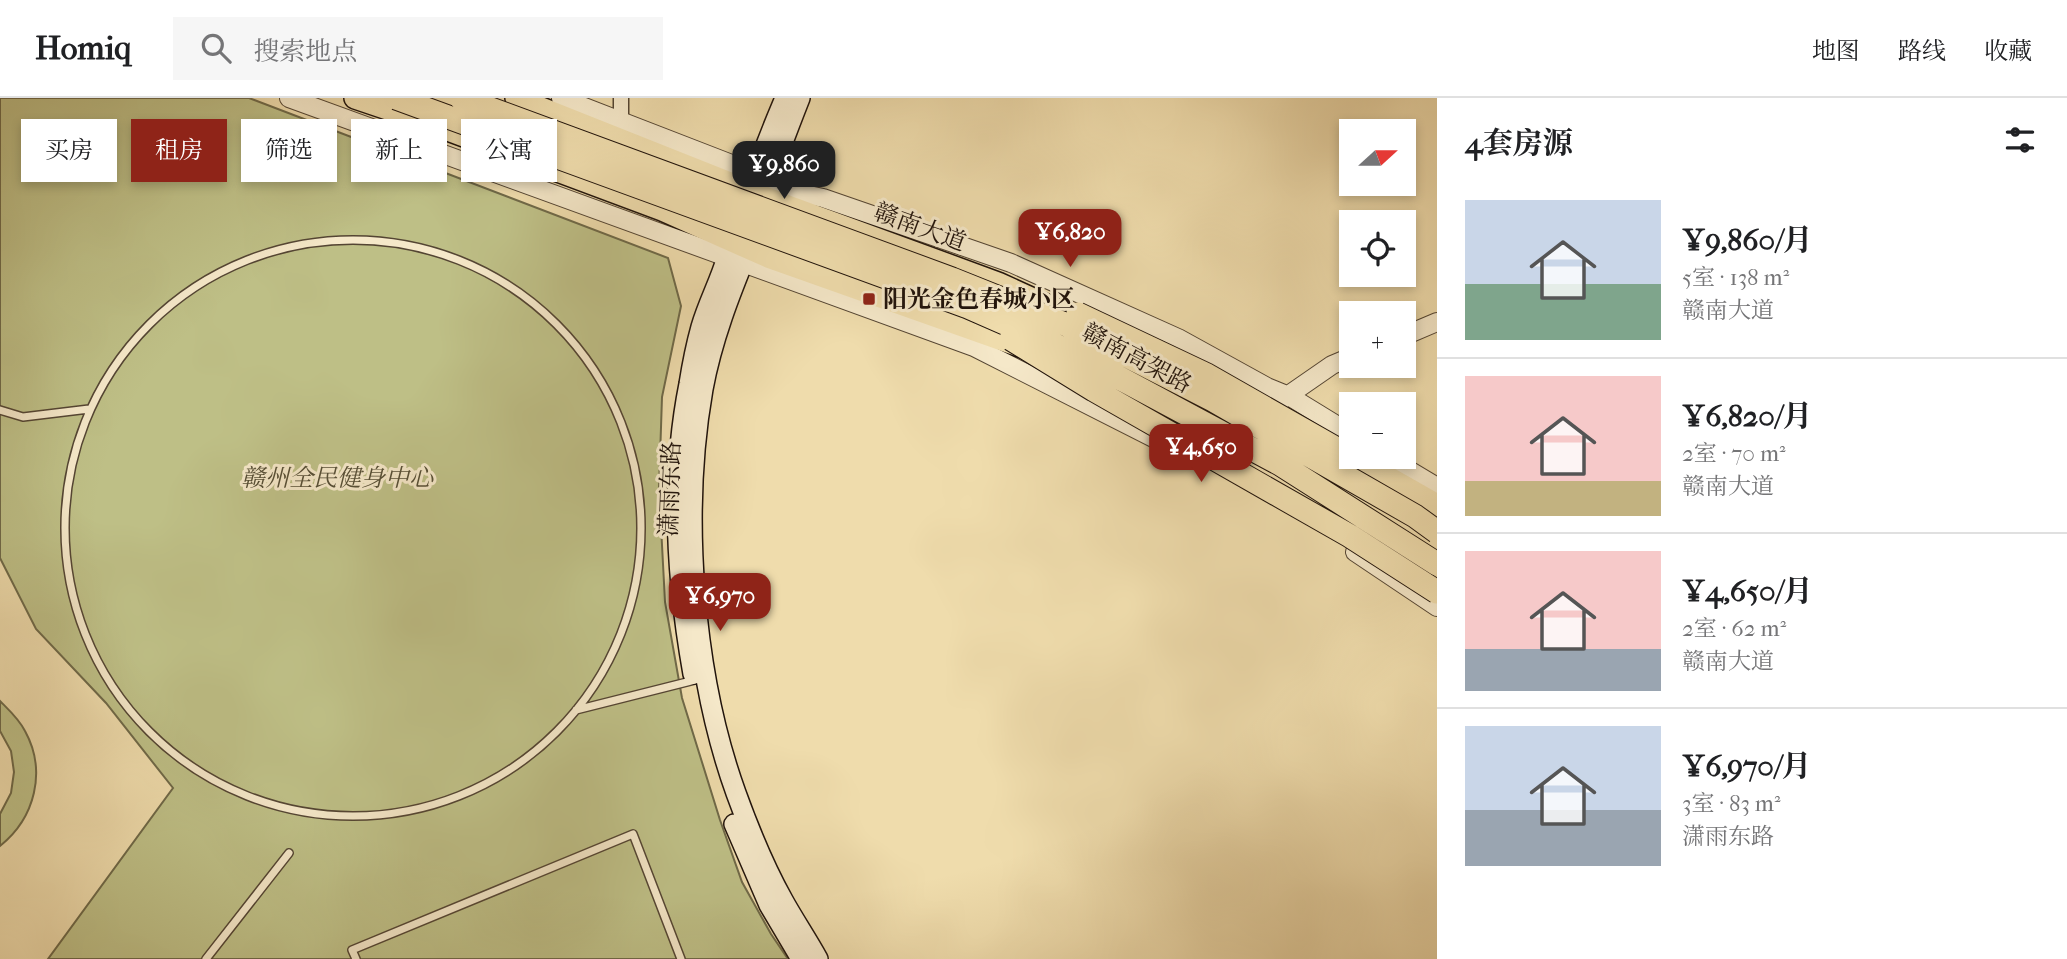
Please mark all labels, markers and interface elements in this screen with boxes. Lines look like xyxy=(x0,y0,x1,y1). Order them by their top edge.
search box xyxy=(173,17,663,80)
text: Homiq xyxy=(35,29,131,68)
icon: search xyxy=(197,29,235,67)
text: 搜索地点 xyxy=(253,36,357,67)
text: 地图 xyxy=(1812,37,1860,65)
text: 路线 xyxy=(1898,37,1946,65)
text: 收藏 xyxy=(1984,37,2032,65)
chip: 买房 xyxy=(21,119,117,182)
chip: 租房 xyxy=(131,119,227,182)
chip: 筛选 xyxy=(241,119,337,182)
chip: 新上 xyxy=(351,119,447,182)
chip: 公寓 xyxy=(461,119,557,182)
north arrow xyxy=(1339,119,1416,196)
map controls xyxy=(1339,119,1416,469)
icon: filters xyxy=(2001,121,2039,159)
text: 4套房源 xyxy=(1465,126,1573,161)
pin: ¥9,860 xyxy=(727,141,841,201)
text: ¥9,860 xyxy=(748,150,820,177)
street label: 赣南大道 xyxy=(870,197,970,257)
pin: ¥6,820 xyxy=(1013,209,1127,269)
button: locate xyxy=(1339,210,1416,287)
text: ¥6,820 xyxy=(1034,218,1106,245)
text: ¥9,860/月 xyxy=(1682,223,1812,258)
icon: home xyxy=(1521,228,1605,312)
text: 5室 · 138 m² xyxy=(1682,264,1789,291)
place label: 阳光金色春城小区 xyxy=(883,285,1075,313)
marker: 阳光金色春城小区 xyxy=(861,291,877,307)
text: 赣南大道 xyxy=(1682,297,1774,324)
button: + xyxy=(1339,301,1416,378)
street label: 赣南高架路 xyxy=(1077,317,1197,399)
button: − xyxy=(1339,392,1416,469)
text: ¥6,820/月 xyxy=(1682,399,1812,434)
icon: home xyxy=(1521,404,1605,488)
pin: ¥4,650 xyxy=(1144,424,1258,484)
text: ¥4,650 xyxy=(1165,433,1237,460)
text: 2室 · 70 m² xyxy=(1682,440,1786,467)
street label: 潇雨东路 xyxy=(654,441,686,537)
park label: 赣州全民健身中心 xyxy=(241,464,434,492)
text: 赣南大道 xyxy=(1682,473,1774,500)
pin: ¥6,970 xyxy=(663,574,777,633)
text: ¥4,650/月 xyxy=(1682,574,1813,609)
icon: home xyxy=(1521,579,1605,663)
text: ¥6,970 xyxy=(685,582,755,609)
text: 2室 · 62 m² xyxy=(1682,615,1786,642)
text: 赣南大道 xyxy=(1682,648,1774,675)
text: ¥6,970/月 xyxy=(1682,749,1811,784)
icon: home xyxy=(1521,754,1605,838)
text: 3室 · 83 m² xyxy=(1682,790,1780,817)
text: 潇雨东路 xyxy=(1682,823,1774,850)

